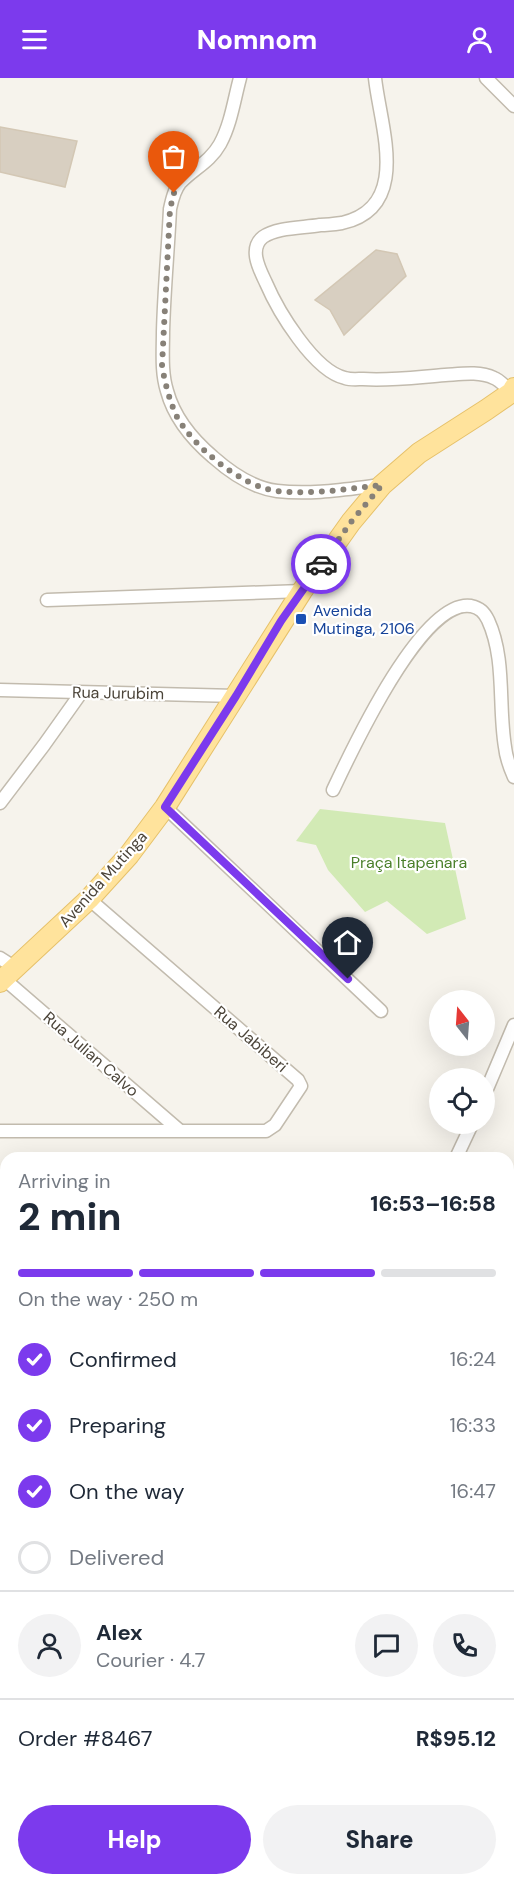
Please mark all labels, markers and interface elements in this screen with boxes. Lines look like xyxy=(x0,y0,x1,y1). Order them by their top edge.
text: Nomnom xyxy=(197,22,317,57)
icon: menu xyxy=(18,23,51,56)
icon: person xyxy=(463,23,496,56)
pin xyxy=(148,131,199,193)
icon: bag xyxy=(157,140,190,173)
courier xyxy=(291,534,351,594)
icon: car xyxy=(305,548,338,581)
place label: Avenida Mutinga, 2106 xyxy=(313,600,415,639)
marker: Avenida Mutinga, 2106 xyxy=(294,612,308,626)
street label: Rua Jurubim xyxy=(72,682,164,704)
street label: Avenida Mutinga xyxy=(54,826,152,932)
park label: Praça Itapenara xyxy=(351,852,467,873)
pin xyxy=(322,917,373,979)
icon: home xyxy=(331,926,364,959)
north arrow xyxy=(429,990,495,1056)
map controls xyxy=(429,990,495,1134)
street label: Rua Jabiberi xyxy=(210,1001,292,1077)
street label: Rua Julian Calvo xyxy=(39,1007,143,1101)
button: locate xyxy=(429,1068,495,1134)
text: Arriving in xyxy=(18,1168,110,1194)
text: 16:53–16:58 xyxy=(370,1189,496,1218)
text: 2 min xyxy=(18,1191,122,1242)
text: On the way · 250 m xyxy=(18,1286,198,1312)
icon: check xyxy=(18,1343,51,1376)
text: Confirmed xyxy=(69,1345,177,1374)
text: 16:24 xyxy=(450,1346,496,1372)
icon: check xyxy=(18,1409,51,1442)
text: Preparing xyxy=(69,1411,166,1440)
text: 16:33 xyxy=(450,1412,496,1438)
icon: check xyxy=(18,1475,51,1508)
text: On the way xyxy=(69,1477,184,1506)
text: 16:47 xyxy=(450,1478,496,1504)
text: Delivered xyxy=(69,1543,164,1572)
button: person xyxy=(18,1614,81,1677)
button: chat xyxy=(355,1614,418,1677)
button: phone xyxy=(433,1614,496,1677)
text: Alex xyxy=(96,1618,143,1647)
text: Courier · 4.7 xyxy=(96,1647,205,1673)
text: Order #8467 xyxy=(18,1724,152,1753)
text: R$95.12 xyxy=(416,1724,496,1753)
button: Help xyxy=(18,1805,251,1874)
button: Share xyxy=(263,1805,496,1874)

